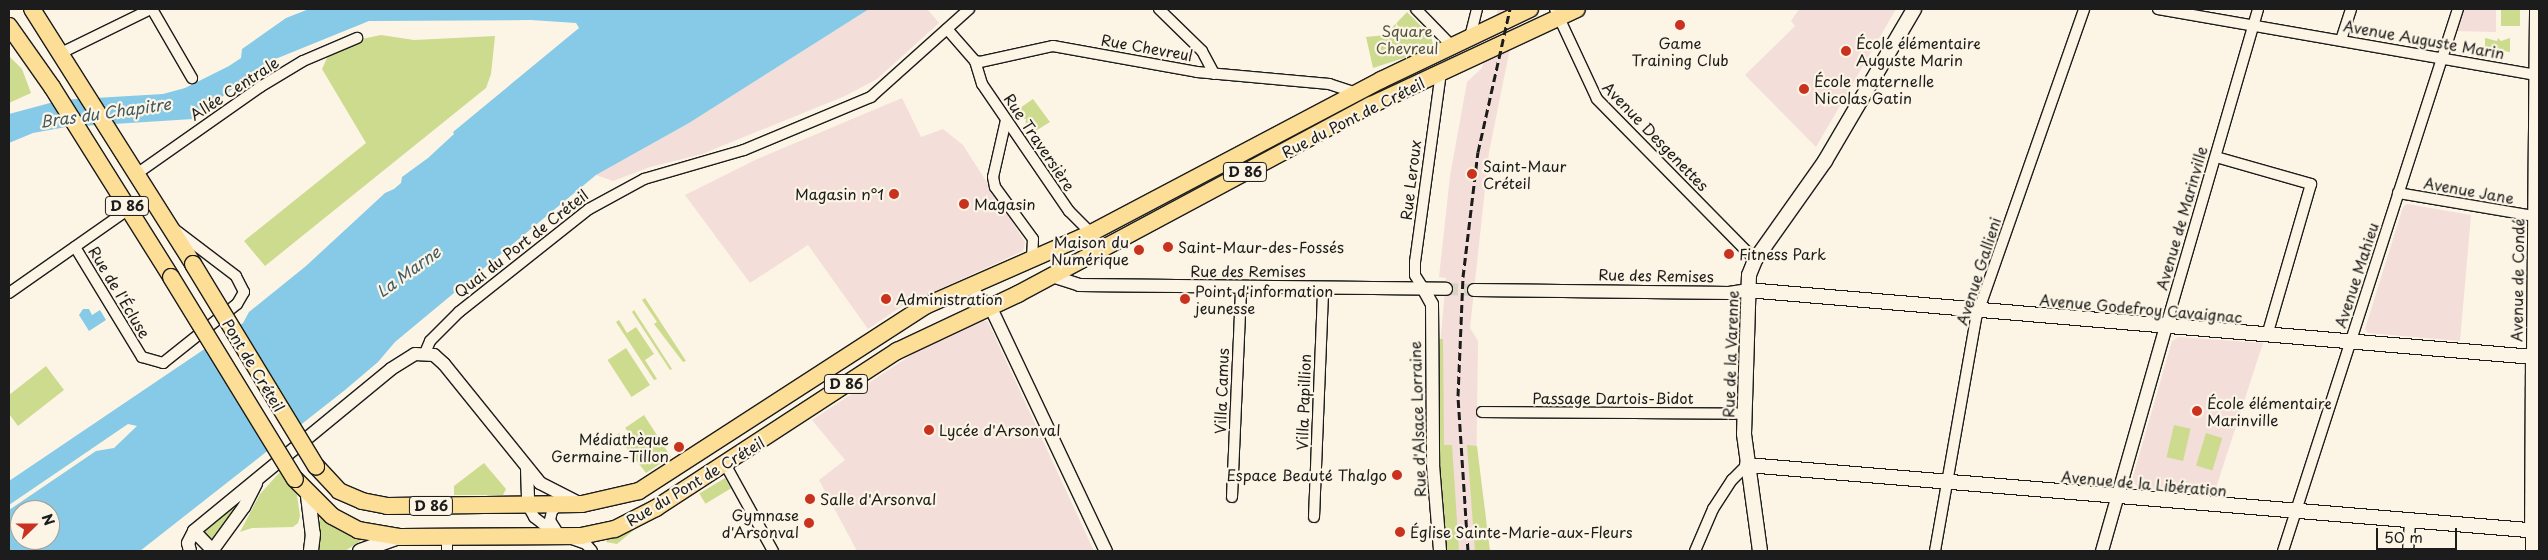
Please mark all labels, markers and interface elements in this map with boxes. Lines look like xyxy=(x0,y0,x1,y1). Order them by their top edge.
street label: Avenue Auguste Marin xyxy=(2342,16,2506,62)
marker: Game Training Club xyxy=(1674,19,1686,31)
park label: Square Chevreul xyxy=(1376,21,1438,56)
street label: Rue Chevreul xyxy=(1099,30,1195,64)
place label: Game Training Club xyxy=(1631,33,1729,68)
place label: École élémentaire Auguste Marin xyxy=(1856,33,1983,68)
marker: École élémentaire Auguste Marin xyxy=(1840,45,1852,57)
street label: Allée Centrale xyxy=(186,52,282,124)
place label: École maternelle Nicolas Gatin xyxy=(1814,71,1935,106)
street label: Rue du Pont de Créteil xyxy=(1277,72,1429,162)
street label: Avenue Desgenettes xyxy=(1600,78,1712,194)
marker: École maternelle Nicolas Gatin xyxy=(1798,83,1810,95)
street label: Rue Traversière xyxy=(1001,90,1079,194)
water label: Bras du Chapitre xyxy=(38,93,172,131)
street label: Rue Leroux xyxy=(1396,139,1424,221)
street label: Avenue de Marinville xyxy=(2152,144,2210,292)
place label: Saint-Maur Créteil xyxy=(1483,156,1566,191)
road number: D 86 xyxy=(1222,160,1268,183)
marker: Saint-Maur Créteil xyxy=(1465,167,1479,181)
street label: Avenue Jane xyxy=(2423,173,2515,207)
street label: Quai du Port de Créteil xyxy=(450,185,592,301)
place label: Magasin n°1 xyxy=(795,185,884,203)
marker: Magasin n°1 xyxy=(888,188,900,200)
road number: D 86 xyxy=(104,195,150,218)
place label: Magasin xyxy=(974,195,1035,213)
marker: Magasin xyxy=(958,198,970,210)
street label: Avenue Gallieni xyxy=(1952,215,2004,327)
street label: Avenue de Condé xyxy=(2507,218,2527,342)
street label: Avenue Mahieu xyxy=(2331,220,2381,330)
place label: Maison du Numérique xyxy=(1051,232,1129,267)
place label: Saint-Maur-des-Fossés xyxy=(1178,238,1344,256)
water label: La Marne xyxy=(372,241,444,301)
marker: Saint-Maur-des-Fossés xyxy=(1162,241,1174,253)
street label: Rue de l'Écluse xyxy=(85,242,155,342)
marker: Maison du Numérique xyxy=(1133,244,1145,256)
place label: Fitness Park xyxy=(1739,245,1826,263)
marker: Fitness Park xyxy=(1723,248,1735,260)
street label: Rue des Remises xyxy=(1189,262,1307,280)
street label: Rue des Remises xyxy=(1597,265,1715,285)
place label: Point d'information jeunesse xyxy=(1195,281,1333,316)
street label: Rue de la Varenne xyxy=(1719,288,1741,420)
place label: Administration xyxy=(896,290,1003,308)
street label: Avenue Godefroy Cavaignac xyxy=(2039,290,2243,326)
marker: Administration xyxy=(880,293,892,305)
marker: Point d'information jeunesse xyxy=(1179,293,1191,305)
street label: Pont de Créteil xyxy=(219,315,289,415)
street label: Rue d'Alsace Lorraine xyxy=(1405,340,1429,498)
street label: Villa Camus xyxy=(1211,348,1231,434)
street label: Villa Papillion xyxy=(1292,353,1314,451)
road number: D 86 xyxy=(824,372,868,396)
street label: Passage Dartois-Bidot xyxy=(1532,389,1694,407)
place label: École élémentaire Marinville xyxy=(2207,393,2334,428)
marker: École élémentaire Marinville xyxy=(2191,405,2203,417)
place label: Lycée d'Arsonval xyxy=(939,421,1062,439)
marker: Lycée d'Arsonval xyxy=(923,424,935,436)
place label: Médiathèque Germaine-Tillon xyxy=(551,429,669,464)
street label: Rue du Pont de Créteil xyxy=(621,432,769,530)
marker: Médiathèque Germaine-Tillon xyxy=(673,441,685,453)
place label: Espace Beauté Thalgo xyxy=(1226,466,1387,484)
street label: Avenue de la Libération xyxy=(2060,467,2228,499)
marker: Espace Beauté Thalgo xyxy=(1391,469,1403,481)
place label: Salle d'Arsonval xyxy=(820,490,937,508)
marker: Salle d'Arsonval xyxy=(804,493,816,505)
road number: D 86 xyxy=(408,494,454,518)
north arrow xyxy=(10,500,60,550)
place label: Gymnase d'Arsonval xyxy=(722,505,799,540)
text: N xyxy=(37,510,60,529)
marker: Gymnase d'Arsonval xyxy=(803,517,815,529)
scale bar xyxy=(2378,518,2459,550)
place label: Église Sainte-Marie-aux-Fleurs xyxy=(1410,523,1633,541)
text: 50 m xyxy=(2384,525,2423,548)
marker: Église Sainte-Marie-aux-Fleurs xyxy=(1394,526,1406,538)

